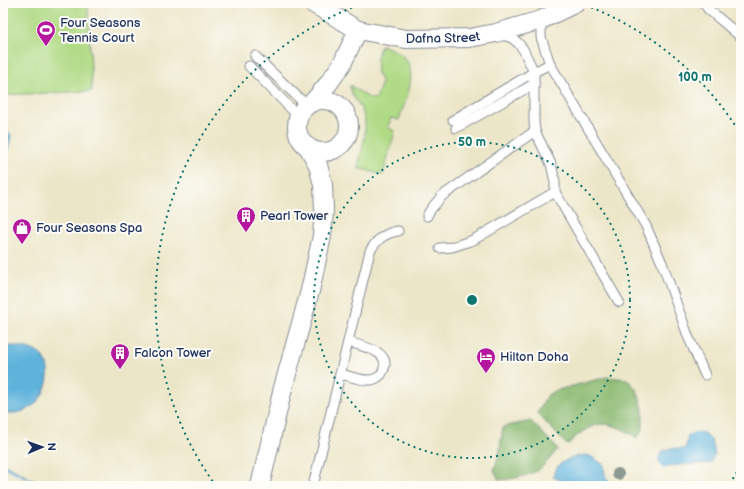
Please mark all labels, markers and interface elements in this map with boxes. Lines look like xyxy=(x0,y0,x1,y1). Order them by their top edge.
place label: Four Seasons Tennis Court xyxy=(60,15,141,46)
sports icon: Four Seasons Tennis Court xyxy=(35,19,57,47)
street label: Dafna Street xyxy=(405,28,481,47)
text: 100 m xyxy=(678,70,712,85)
text: 50 m xyxy=(458,135,486,150)
building icon: Pearl Tower xyxy=(235,205,257,233)
place label: Pearl Tower xyxy=(260,208,329,224)
shop icon: Four Seasons Spa xyxy=(11,217,33,245)
place label: Four Seasons Spa xyxy=(36,220,142,236)
centre of rings xyxy=(465,293,479,307)
building icon: Falcon Tower xyxy=(109,342,131,370)
place label: Falcon Tower xyxy=(134,345,211,361)
hotel icon: Hilton Doha xyxy=(475,346,497,374)
place label: Hilton Doha xyxy=(500,349,569,365)
north arrow xyxy=(22,427,62,467)
text: N xyxy=(45,442,58,451)

